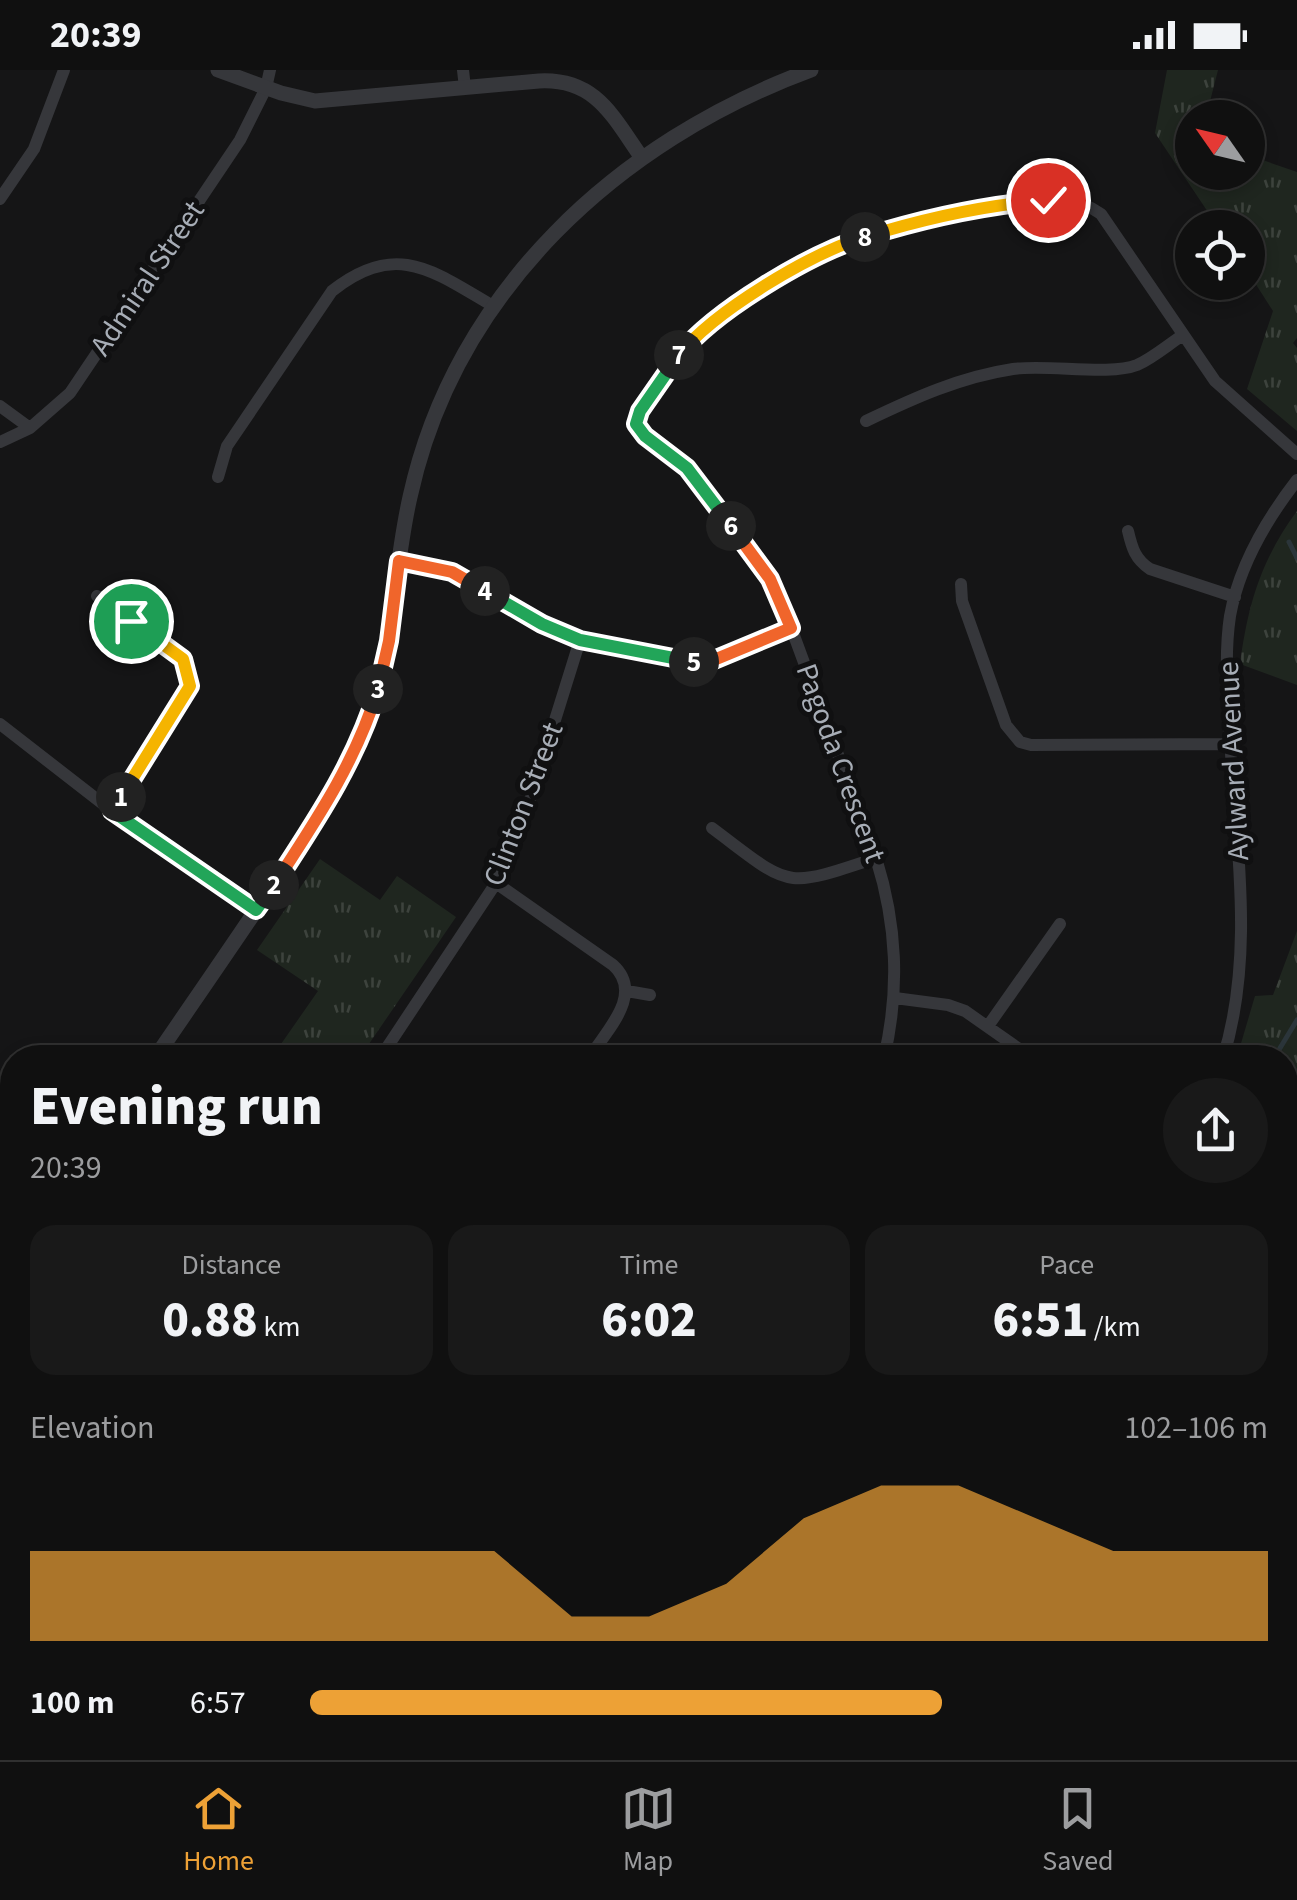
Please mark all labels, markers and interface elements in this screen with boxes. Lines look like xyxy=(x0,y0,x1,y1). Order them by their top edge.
text: 20:39 xyxy=(50,8,142,62)
north arrow xyxy=(1175,100,1265,190)
map controls xyxy=(1175,100,1265,300)
pin xyxy=(1006,158,1091,243)
icon: check xyxy=(1021,173,1076,228)
street label: Admiral Street xyxy=(80,192,215,364)
button: locate xyxy=(1175,210,1265,300)
pin: 8 xyxy=(840,212,890,262)
text: 8 xyxy=(858,217,872,257)
pin: 7 xyxy=(654,330,704,380)
text: 7 xyxy=(672,335,686,375)
pin: 6 xyxy=(706,501,756,551)
text: 6 xyxy=(724,506,738,546)
pin: 4 xyxy=(460,566,510,616)
text: 4 xyxy=(478,571,492,611)
pin xyxy=(89,579,174,664)
icon: arrive xyxy=(104,594,159,649)
pin: 5 xyxy=(669,637,719,687)
text: 5 xyxy=(687,642,701,682)
street label: Pagoda Crescent xyxy=(785,658,896,869)
street label: Aylward Avenue xyxy=(1207,660,1260,862)
pin: 3 xyxy=(353,664,403,714)
text: 3 xyxy=(371,669,385,709)
street label: Clinton Street xyxy=(473,716,574,892)
pin: 1 xyxy=(96,772,146,822)
text: 1 xyxy=(114,777,128,817)
pin: 2 xyxy=(249,860,299,910)
text: 2 xyxy=(267,865,281,905)
text: Evening run xyxy=(30,1068,323,1146)
button: share xyxy=(1163,1078,1268,1183)
text: 20:39 xyxy=(30,1145,102,1191)
text: Distance xyxy=(182,1245,281,1285)
text: Time xyxy=(619,1245,678,1285)
text: Pace xyxy=(1039,1245,1094,1285)
text: 0.88 xyxy=(162,1285,258,1356)
text: 6:02 xyxy=(601,1285,697,1356)
text: 6:51 xyxy=(993,1285,1088,1356)
text: km xyxy=(258,1307,300,1347)
text: /km xyxy=(1088,1307,1141,1347)
text: Elevation xyxy=(30,1405,155,1451)
text: 102–106 m xyxy=(1124,1405,1268,1451)
text: 100 m xyxy=(30,1680,115,1726)
text: 6:57 xyxy=(190,1680,246,1726)
tab: Home xyxy=(183,1781,254,1881)
tab: Map xyxy=(621,1781,676,1881)
tab: Saved xyxy=(1042,1781,1114,1881)

